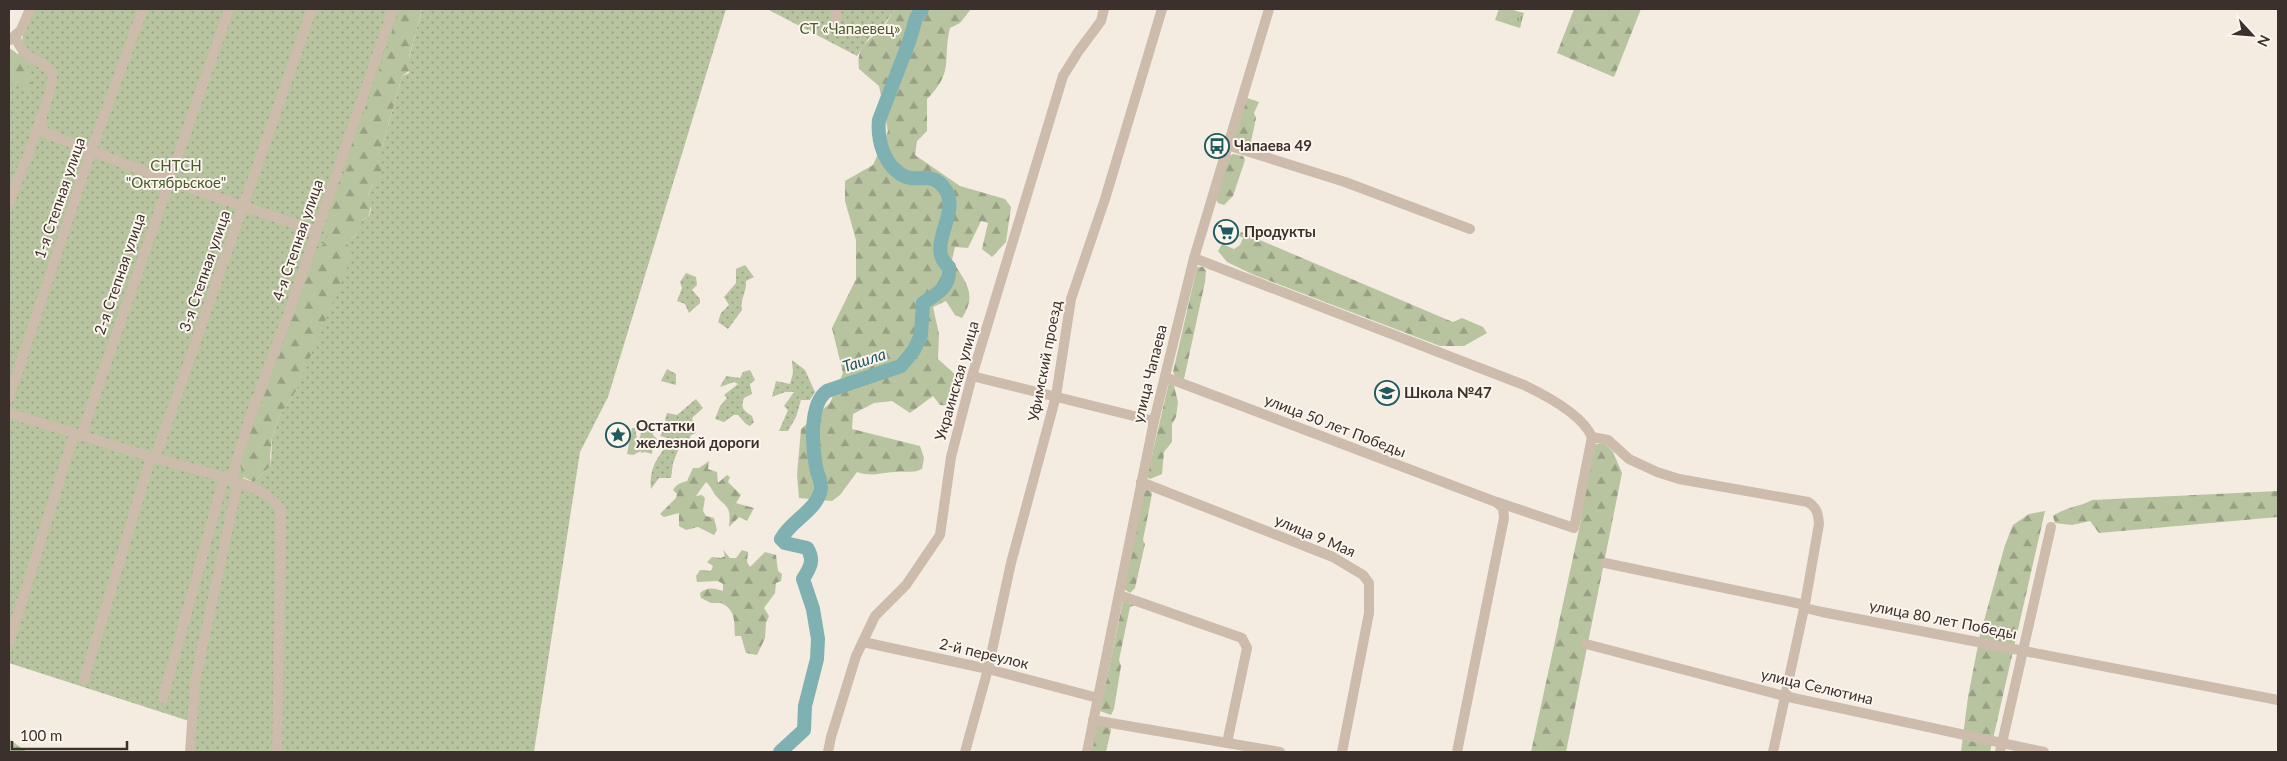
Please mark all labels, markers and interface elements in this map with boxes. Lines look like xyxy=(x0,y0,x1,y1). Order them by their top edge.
north arrow xyxy=(2227,10,2277,60)
park label: СТ «Чапаевец» xyxy=(799,19,901,37)
text: N xyxy=(2254,32,2274,49)
bus stop icon: Чапаева 49 xyxy=(1204,133,1230,159)
street label: 1-я Степная улица xyxy=(30,135,88,261)
place label: Чапаева 49 xyxy=(1234,136,1312,154)
park label: СНТСН "Октябрьское" xyxy=(126,156,226,191)
street label: 4-я Степная улица xyxy=(268,177,326,303)
street label: 3-я Степная улица xyxy=(175,208,233,334)
street label: 2-я Степная улица xyxy=(90,211,148,337)
supermarket icon: Продукты xyxy=(1213,219,1239,245)
place label: Продукты xyxy=(1244,222,1316,240)
street label: Уфимский проезд xyxy=(1023,299,1065,423)
street label: Украинская улица xyxy=(930,319,982,443)
street label: улица Чапаева xyxy=(1128,323,1170,425)
water label: Ташла xyxy=(840,344,888,375)
school or university icon: Школа №47 xyxy=(1374,380,1400,406)
place label: Школа №47 xyxy=(1404,383,1492,401)
street label: улица 50 лет Победы xyxy=(1262,390,1409,460)
place label: Остатки железной дороги xyxy=(636,416,759,451)
place icon: Остатки железной дороги xyxy=(605,422,631,448)
street label: улица 9 Мая xyxy=(1272,510,1358,560)
street label: улица 80 лет Победы xyxy=(1868,596,2019,642)
street label: 2-й переулок xyxy=(938,634,1031,672)
street label: улица Селютина xyxy=(1759,664,1875,708)
scale bar xyxy=(12,718,128,750)
text: 100 m xyxy=(20,726,62,744)

